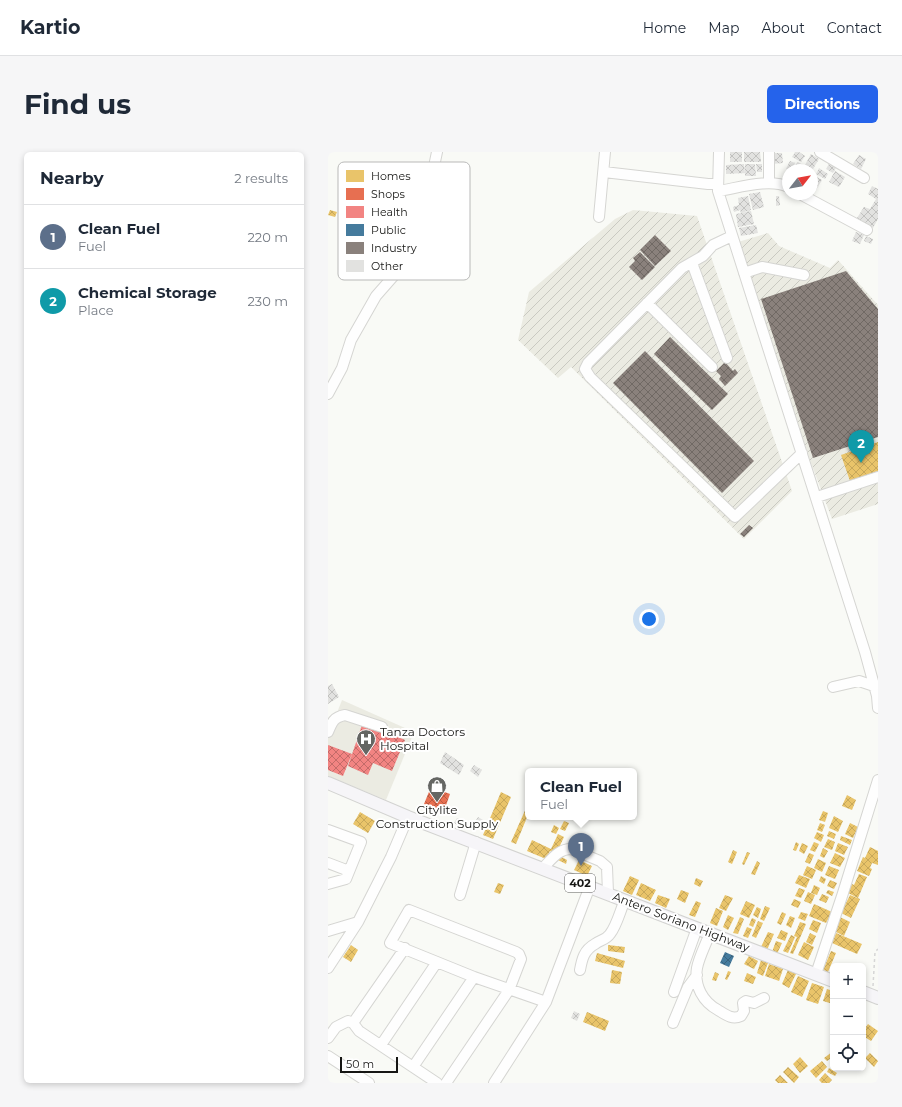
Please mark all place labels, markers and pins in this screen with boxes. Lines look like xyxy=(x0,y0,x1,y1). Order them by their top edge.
pin: 2 xyxy=(848,430,874,463)
place label: Tanza Doctors Hospital xyxy=(380,724,465,753)
hospital icon: Tanza Doctors Hospital xyxy=(355,728,377,756)
shop icon: Citylite Construction Supply xyxy=(426,775,448,803)
place label: Citylite Construction Supply xyxy=(376,802,499,831)
pin: 1 xyxy=(568,833,594,866)

